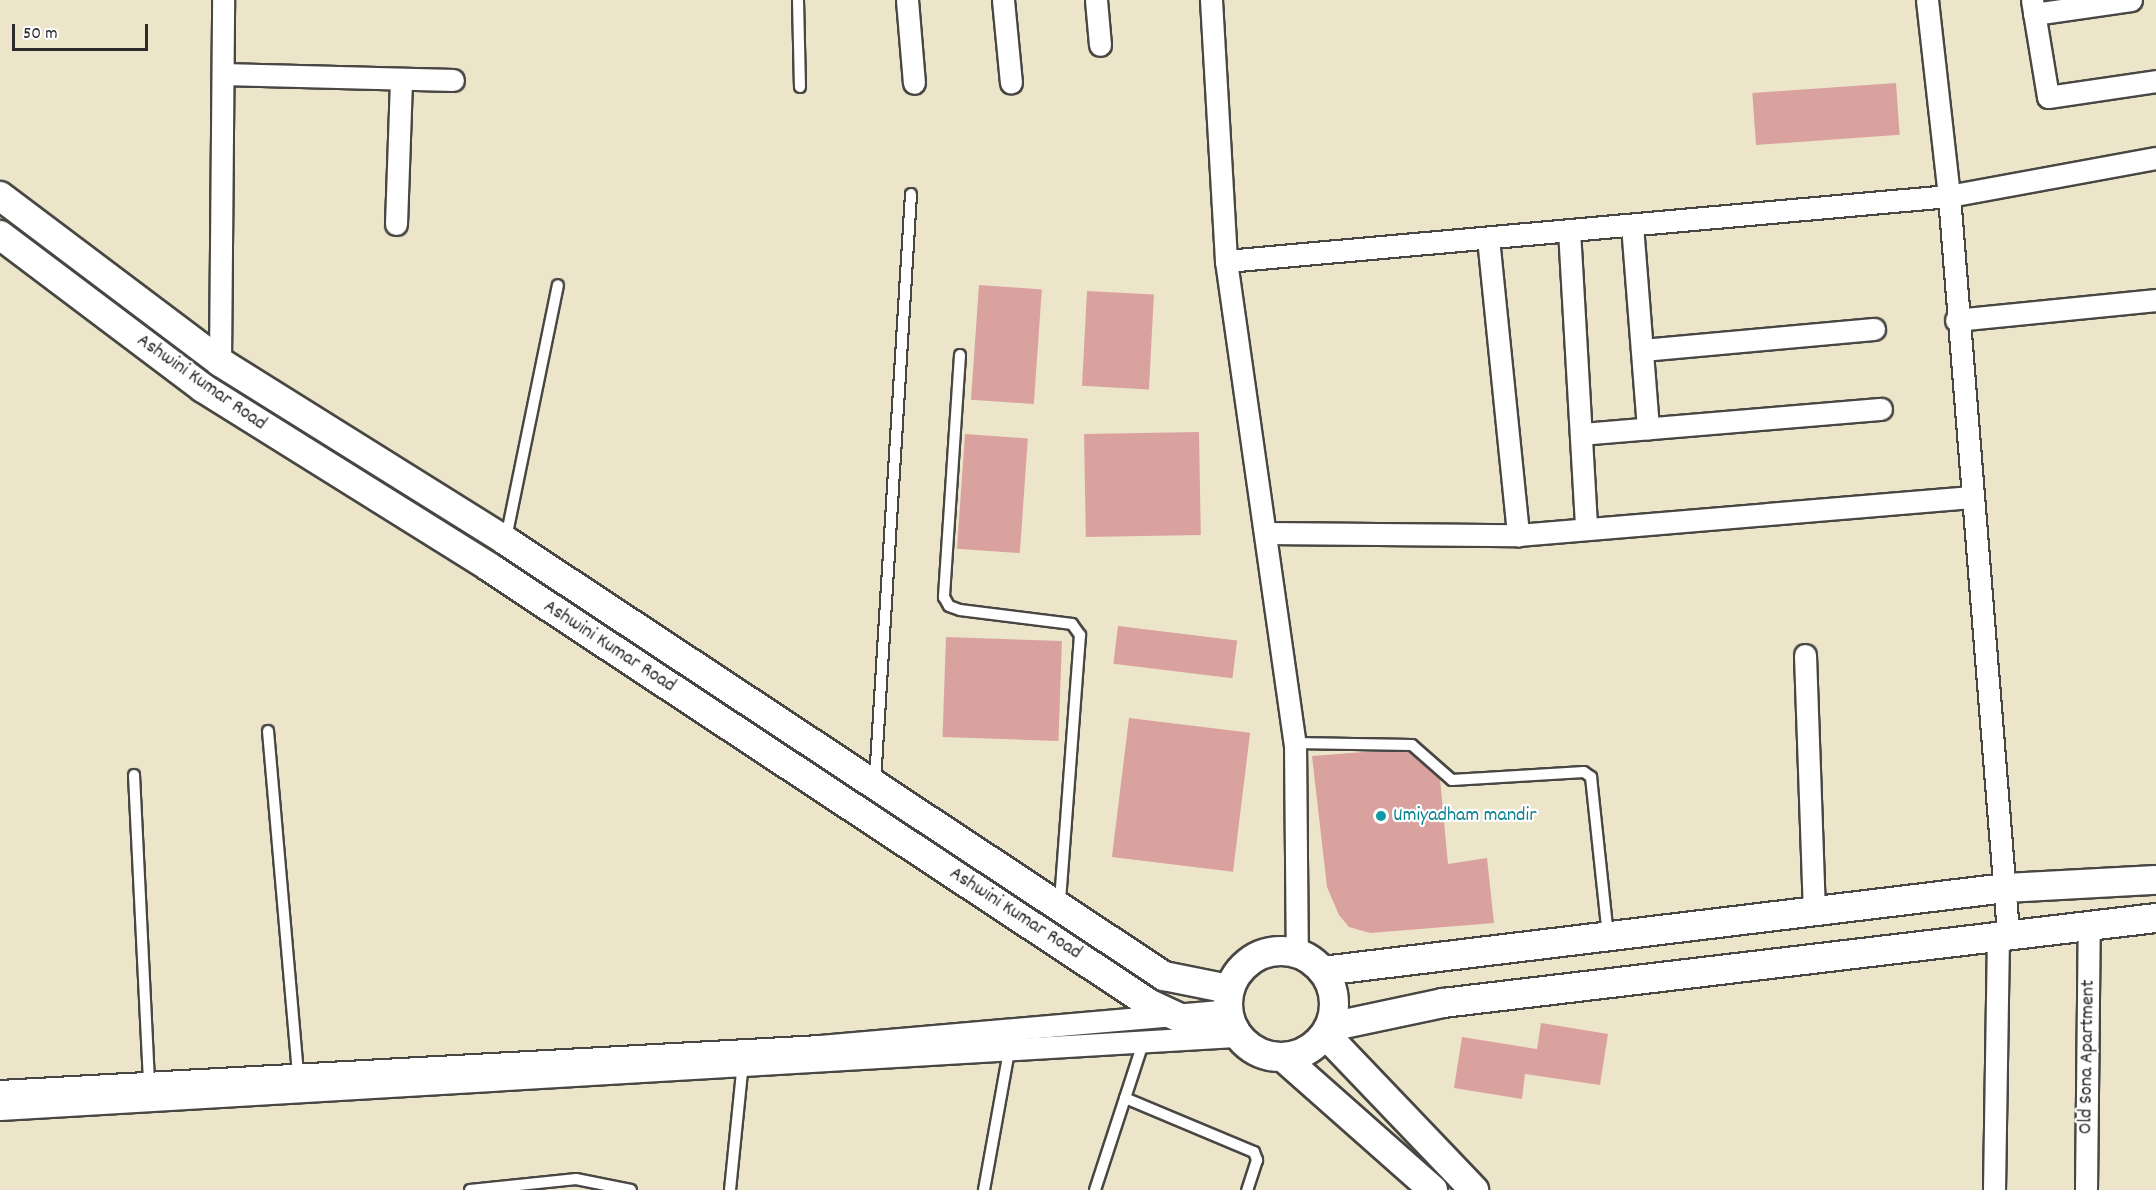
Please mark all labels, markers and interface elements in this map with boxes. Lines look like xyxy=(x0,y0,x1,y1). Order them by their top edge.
scale bar xyxy=(15,12,152,50)
text: 50 m xyxy=(23,22,58,47)
street label: Ashwini Kumar Road xyxy=(131,329,271,437)
street label: Ashwini Kumar Road xyxy=(538,595,680,699)
place label: Umiyadham mandir xyxy=(1393,804,1537,828)
marker: Umiyadham mandir xyxy=(1374,809,1388,823)
street label: Ashwini Kumar Road xyxy=(944,862,1086,966)
street label: Old Sona Apartment xyxy=(2075,980,2101,1134)

